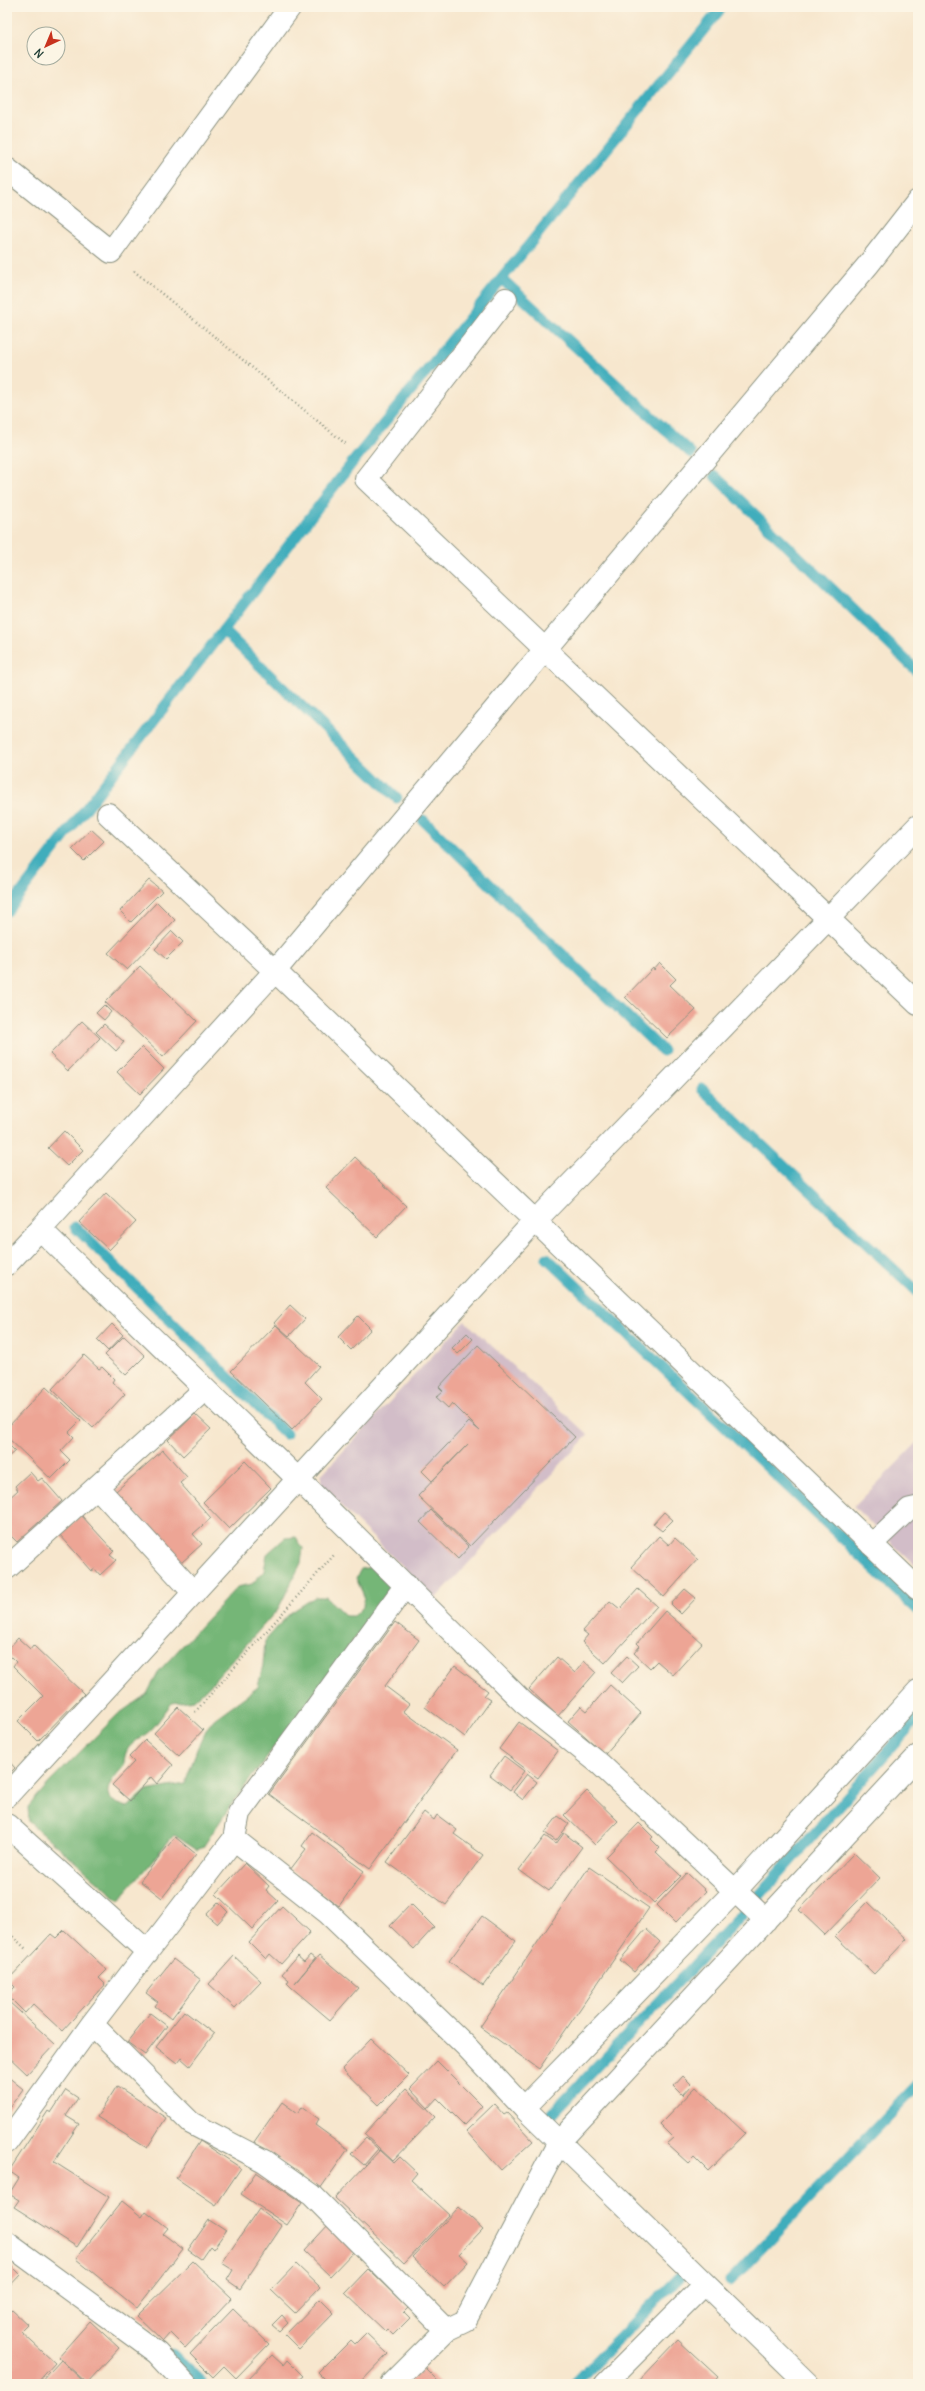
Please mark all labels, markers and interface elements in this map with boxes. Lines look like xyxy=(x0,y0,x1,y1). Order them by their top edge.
north arrow xyxy=(26,26,66,66)
text: N xyxy=(31,46,47,61)

